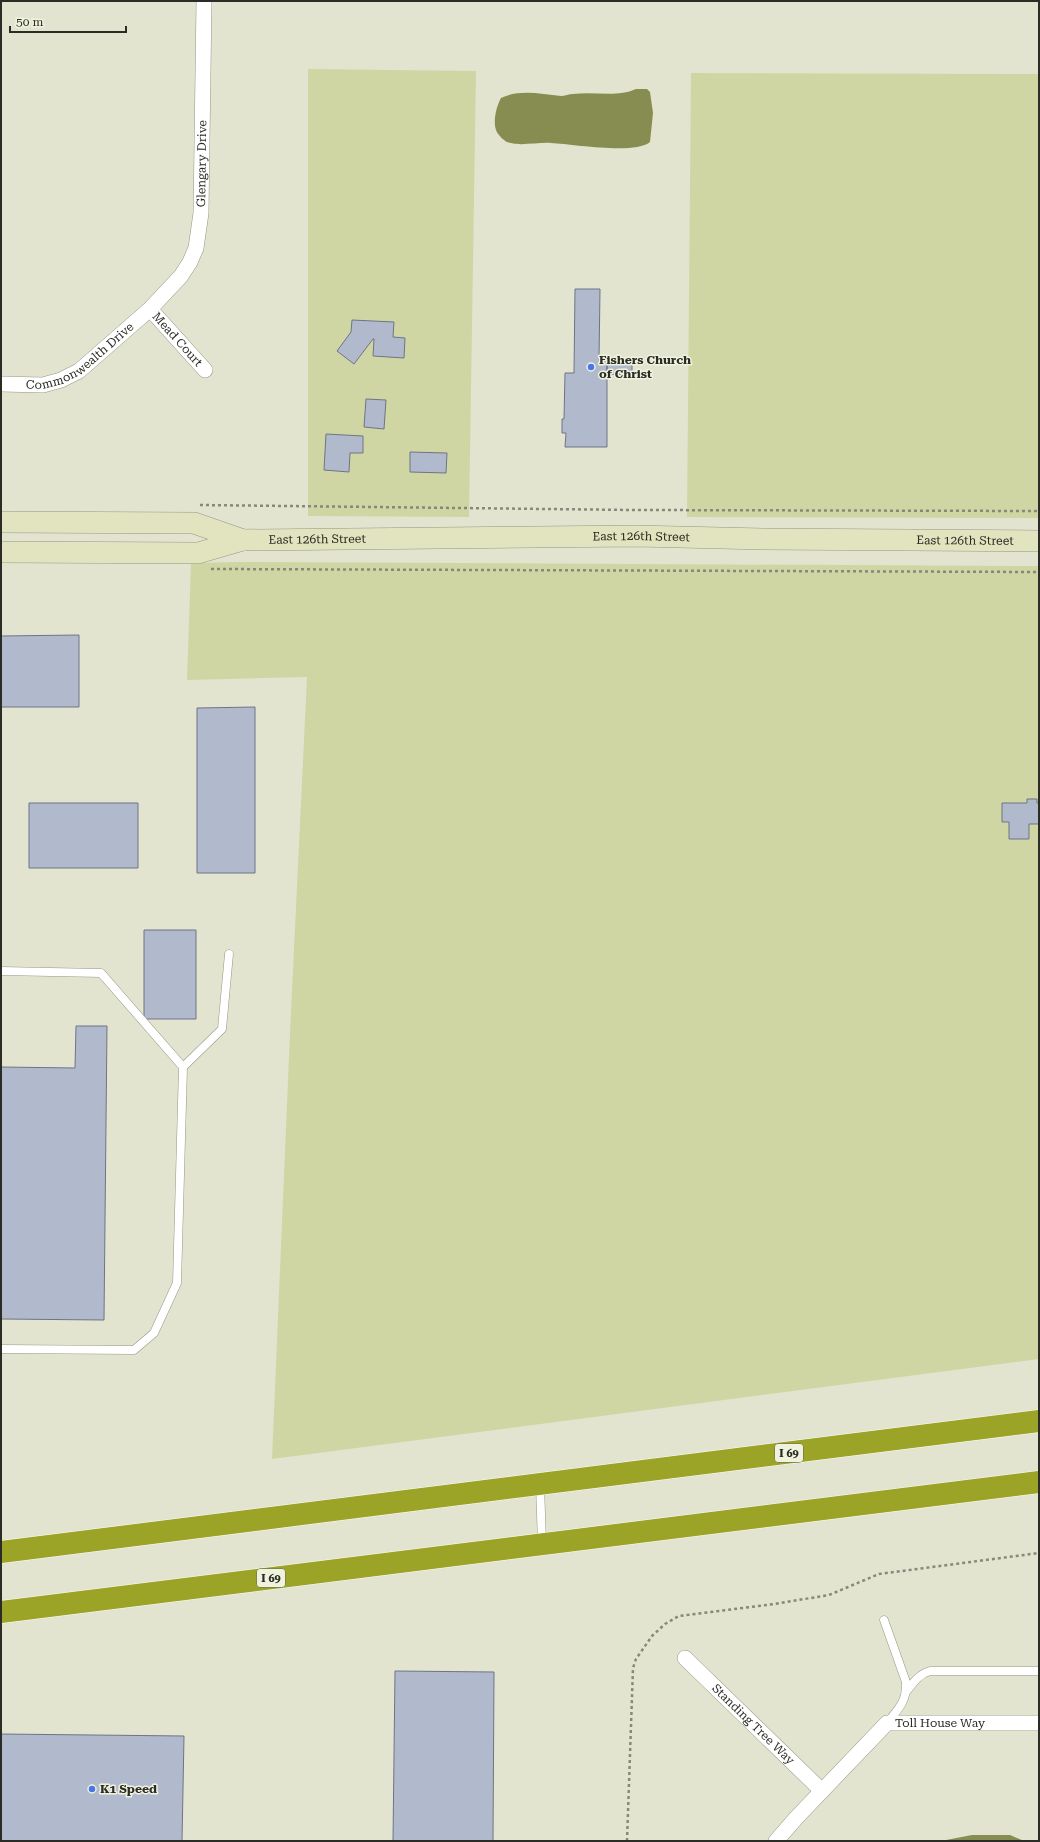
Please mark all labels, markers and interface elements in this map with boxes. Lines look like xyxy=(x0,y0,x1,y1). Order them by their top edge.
scale bar xyxy=(10,8,126,34)
text: 50 m xyxy=(16,15,43,29)
street label: Glengary Drive xyxy=(194,119,209,207)
street label: Mead Court xyxy=(149,309,206,370)
street label: Commonwealth Drive xyxy=(26,319,137,392)
place label: Fishers Church of Christ xyxy=(599,353,691,381)
marker: Fishers Church of Christ xyxy=(586,362,596,372)
street label: East 126th Street xyxy=(592,529,691,544)
street label: East 126th Street xyxy=(268,532,366,547)
street label: East 126th Street xyxy=(916,533,1014,548)
road number: I 69 xyxy=(775,1444,803,1462)
road number: I 69 xyxy=(257,1569,285,1587)
street label: Standing Tree Way xyxy=(709,1681,798,1768)
street label: Toll House Way xyxy=(895,1716,986,1730)
place label: K1 Speed xyxy=(100,1782,157,1796)
marker: K1 Speed xyxy=(87,1784,97,1794)

